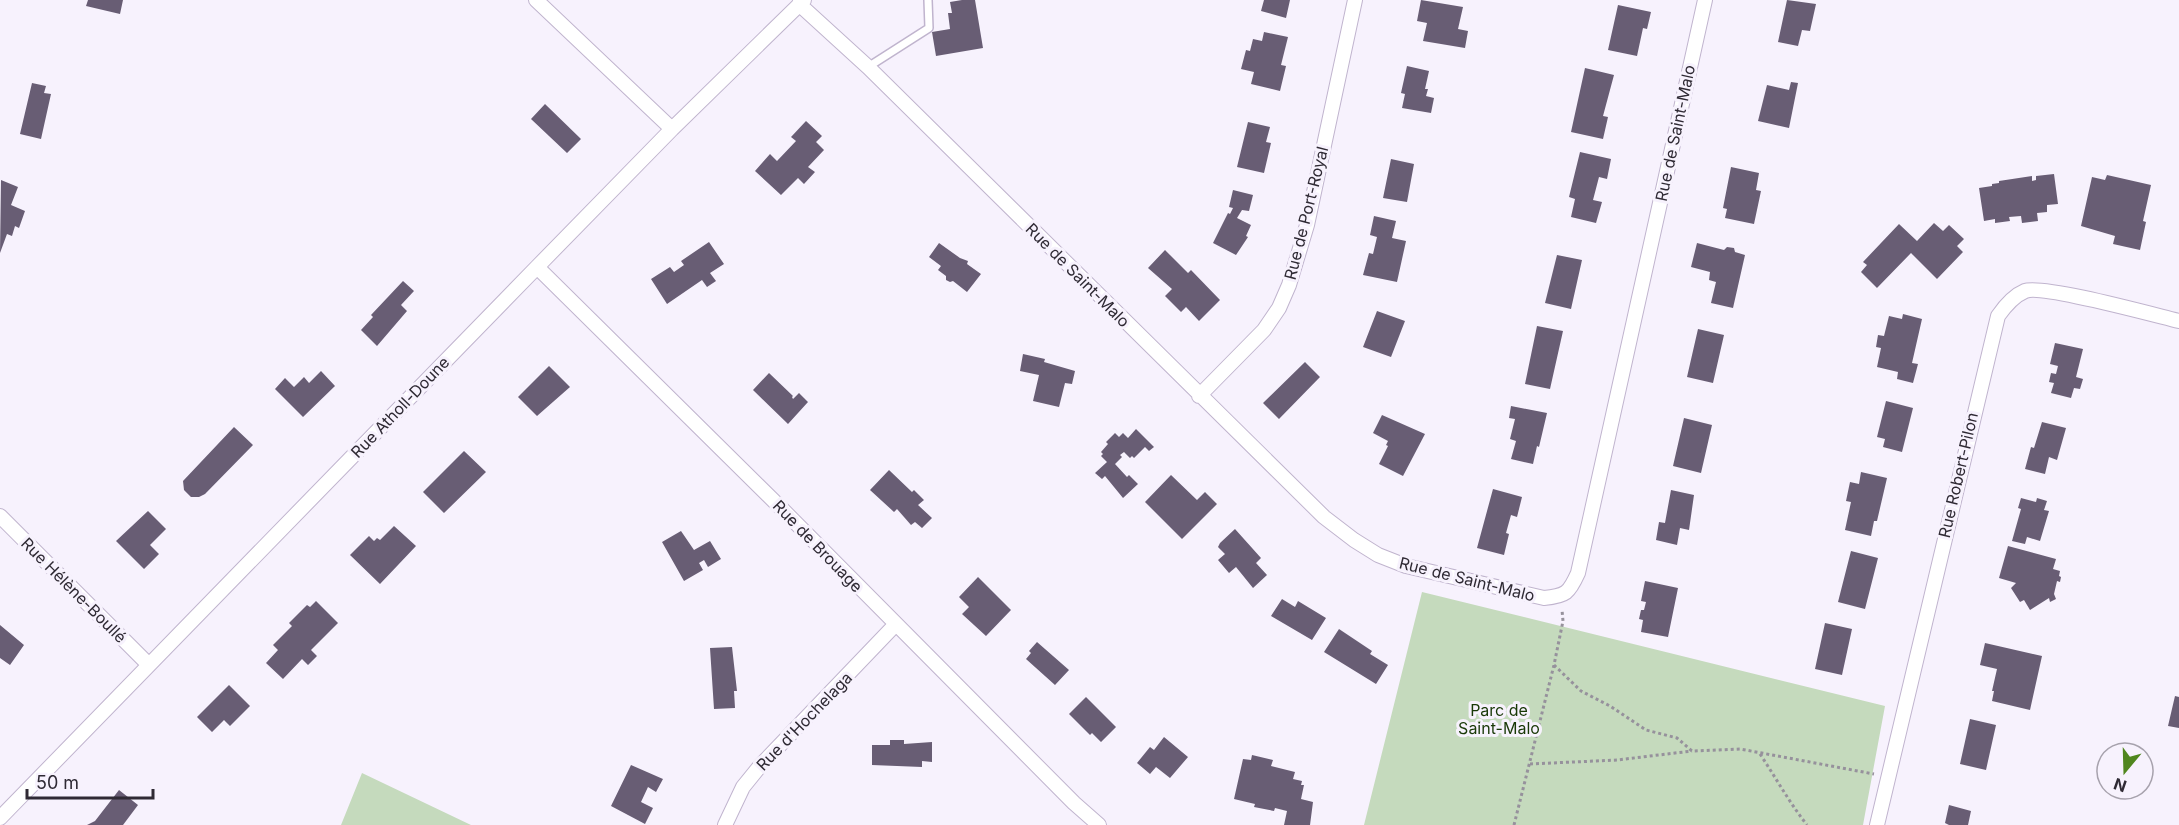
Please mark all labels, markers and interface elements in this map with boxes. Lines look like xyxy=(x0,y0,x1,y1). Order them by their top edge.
street label: Rue de Saint-Malo xyxy=(1651,63,1699,203)
street label: Rue de Port-Royal xyxy=(1280,144,1332,282)
street label: Rue de Saint-Malo xyxy=(1022,219,1134,331)
street label: Rue Atholl-Doune xyxy=(347,352,453,462)
street label: Rue Robert-Pilon xyxy=(1934,410,1982,540)
street label: Rue de Brouage xyxy=(769,496,867,596)
street label: Rue Hélène-Boullé xyxy=(17,533,131,647)
street label: Rue de Saint-Malo xyxy=(1397,552,1537,606)
street label: Rue d'Hochelaga xyxy=(752,668,856,774)
park label: Parc de Saint-Malo xyxy=(1458,700,1540,738)
north arrow xyxy=(2095,741,2155,801)
scale bar xyxy=(27,762,153,800)
text: 50 m xyxy=(36,772,79,793)
text: N xyxy=(2111,774,2129,797)

